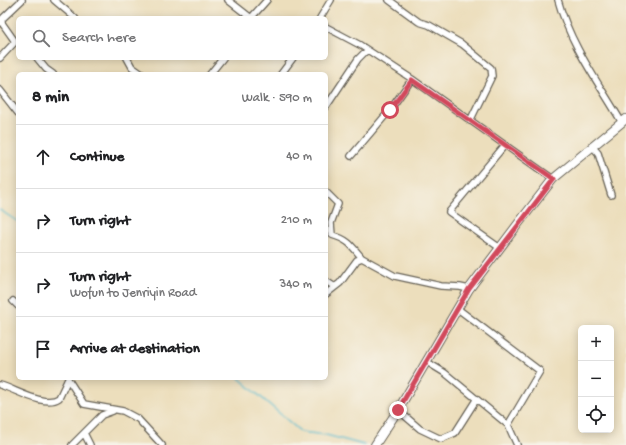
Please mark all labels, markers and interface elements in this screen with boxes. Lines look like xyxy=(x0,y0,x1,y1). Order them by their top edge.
search box xyxy=(16,16,328,60)
icon: search xyxy=(30,27,52,49)
text: Search here xyxy=(62,29,136,47)
text: 8 min xyxy=(32,88,69,108)
text: Walk · 590 m xyxy=(242,91,312,106)
route start xyxy=(381,101,399,119)
icon: ahead xyxy=(32,146,54,168)
text: Continue xyxy=(70,148,124,166)
text: 40 m xyxy=(286,149,312,164)
icon: right xyxy=(32,210,54,232)
text: Turn right xyxy=(70,212,130,230)
text: 210 m xyxy=(281,213,312,228)
text: Turn right xyxy=(70,268,130,286)
icon: right xyxy=(32,274,54,296)
text: 340 m xyxy=(279,277,312,292)
text: Wofun to Jenriyin Road xyxy=(70,286,196,301)
map controls xyxy=(578,325,614,433)
button: + xyxy=(578,325,614,361)
icon: arrive xyxy=(32,338,54,360)
text: Arrive at destination xyxy=(70,340,200,358)
button: − xyxy=(578,361,614,397)
button: locate xyxy=(578,397,614,433)
route end xyxy=(389,401,407,419)

